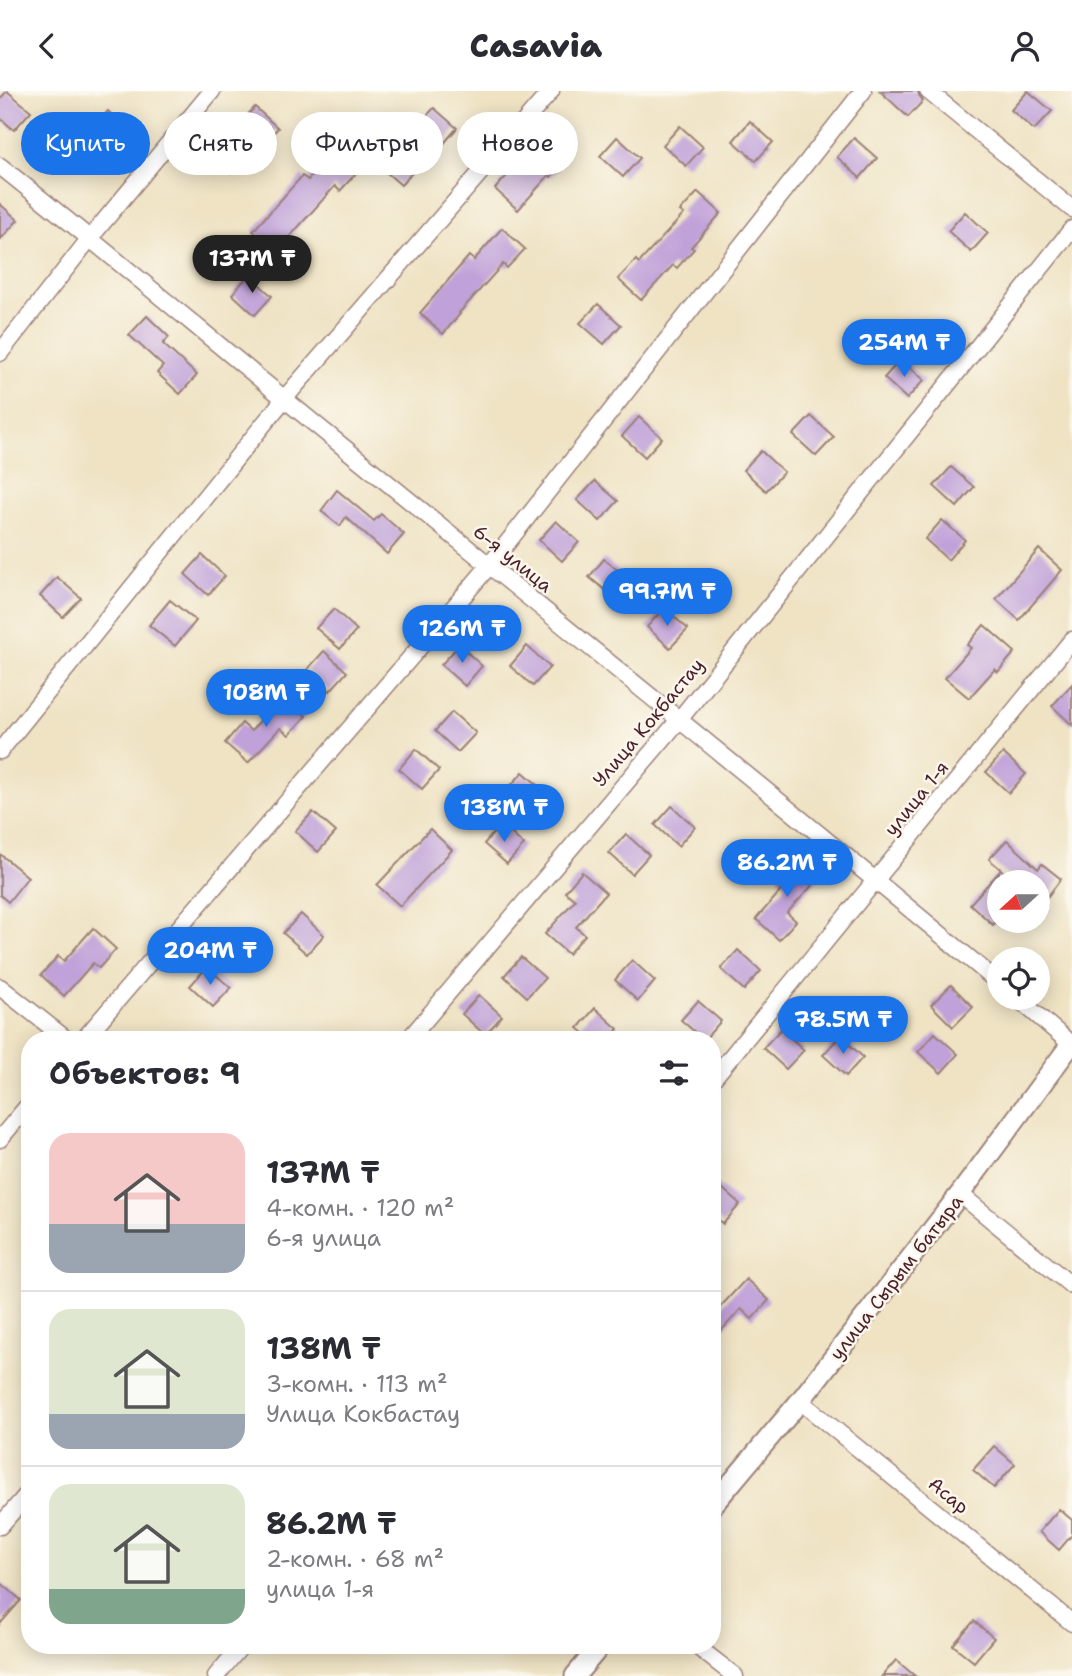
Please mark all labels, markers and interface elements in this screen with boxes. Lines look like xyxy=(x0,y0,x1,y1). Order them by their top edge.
text: Casavia xyxy=(470,24,602,67)
icon: back xyxy=(28,27,66,65)
icon: person xyxy=(1006,27,1044,65)
chip: Купить xyxy=(21,112,150,175)
chip: Снять xyxy=(164,112,277,175)
chip: Фильтры xyxy=(291,112,443,175)
chip: Новое xyxy=(457,112,578,175)
pin: 137M ₸ xyxy=(195,235,309,295)
text: 137M ₸ xyxy=(209,243,295,273)
pin: 254M ₸ xyxy=(847,320,961,379)
text: 254M ₸ xyxy=(858,327,950,357)
street label: 6-я улица xyxy=(468,519,558,598)
pin: 99.7M ₸ xyxy=(602,568,732,628)
text: 99.7M ₸ xyxy=(618,576,716,606)
pin: 126M ₸ xyxy=(405,605,519,665)
text: 126M ₸ xyxy=(418,613,506,643)
street label: Улица Кокбастау xyxy=(587,653,710,792)
pin: 108M ₸ xyxy=(209,669,323,729)
text: 108M ₸ xyxy=(222,677,310,707)
street label: улица 1-я xyxy=(879,756,954,841)
pin: 138M ₸ xyxy=(447,785,561,844)
text: 138M ₸ xyxy=(460,792,548,822)
pin: 86.2M ₸ xyxy=(722,839,852,899)
text: 86.2M ₸ xyxy=(737,847,837,877)
north arrow xyxy=(987,870,1050,933)
map controls xyxy=(987,870,1050,1010)
pin: 204M ₸ xyxy=(153,927,267,987)
text: 204M ₸ xyxy=(163,935,257,965)
button: locate xyxy=(987,947,1050,1010)
pin: 78.5M ₸ xyxy=(778,997,908,1056)
text: 78.5M ₸ xyxy=(794,1004,892,1034)
text: Объектов: 9 xyxy=(49,1053,241,1094)
icon: filters xyxy=(655,1054,693,1092)
text: 137M ₸ xyxy=(266,1152,379,1193)
icon: home xyxy=(105,1161,189,1245)
street label: улица Сырым батыра xyxy=(824,1189,969,1365)
text: 4-комн. · 120 m² xyxy=(266,1193,454,1223)
text: 6-я улица xyxy=(266,1223,381,1253)
text: 138M ₸ xyxy=(266,1328,381,1369)
icon: home xyxy=(105,1337,189,1421)
text: 3-комн. · 113 m² xyxy=(266,1369,448,1399)
text: Улица Кокбастау xyxy=(266,1399,460,1429)
street label: Асар xyxy=(923,1471,974,1519)
text: 86.2M ₸ xyxy=(266,1503,396,1544)
icon: home xyxy=(105,1512,189,1596)
text: 2-комн. · 68 m² xyxy=(266,1544,444,1574)
text: улица 1-я xyxy=(266,1574,374,1604)

